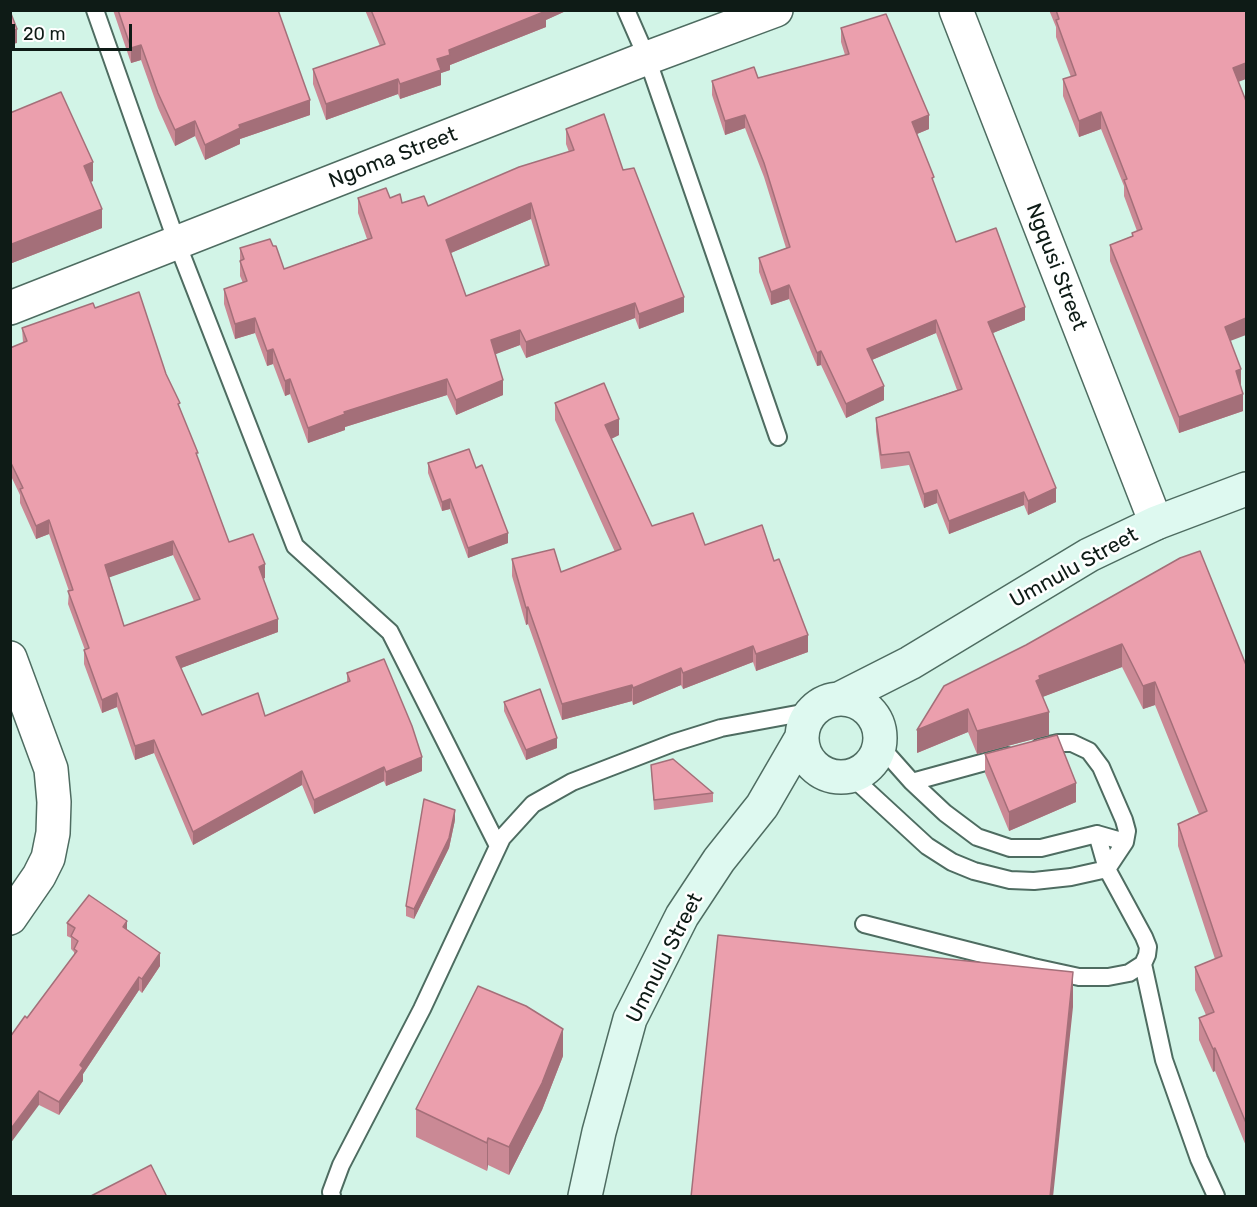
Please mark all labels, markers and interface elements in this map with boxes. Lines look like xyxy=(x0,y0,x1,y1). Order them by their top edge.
scale bar xyxy=(15,12,135,50)
text: 20 m xyxy=(23,23,65,45)
street label: Ngoma Street xyxy=(325,122,461,194)
street label: Ngqusi Street xyxy=(1020,200,1092,334)
street label: Umnulu Street xyxy=(1006,522,1142,614)
street label: Umnulu Street xyxy=(621,889,709,1027)

